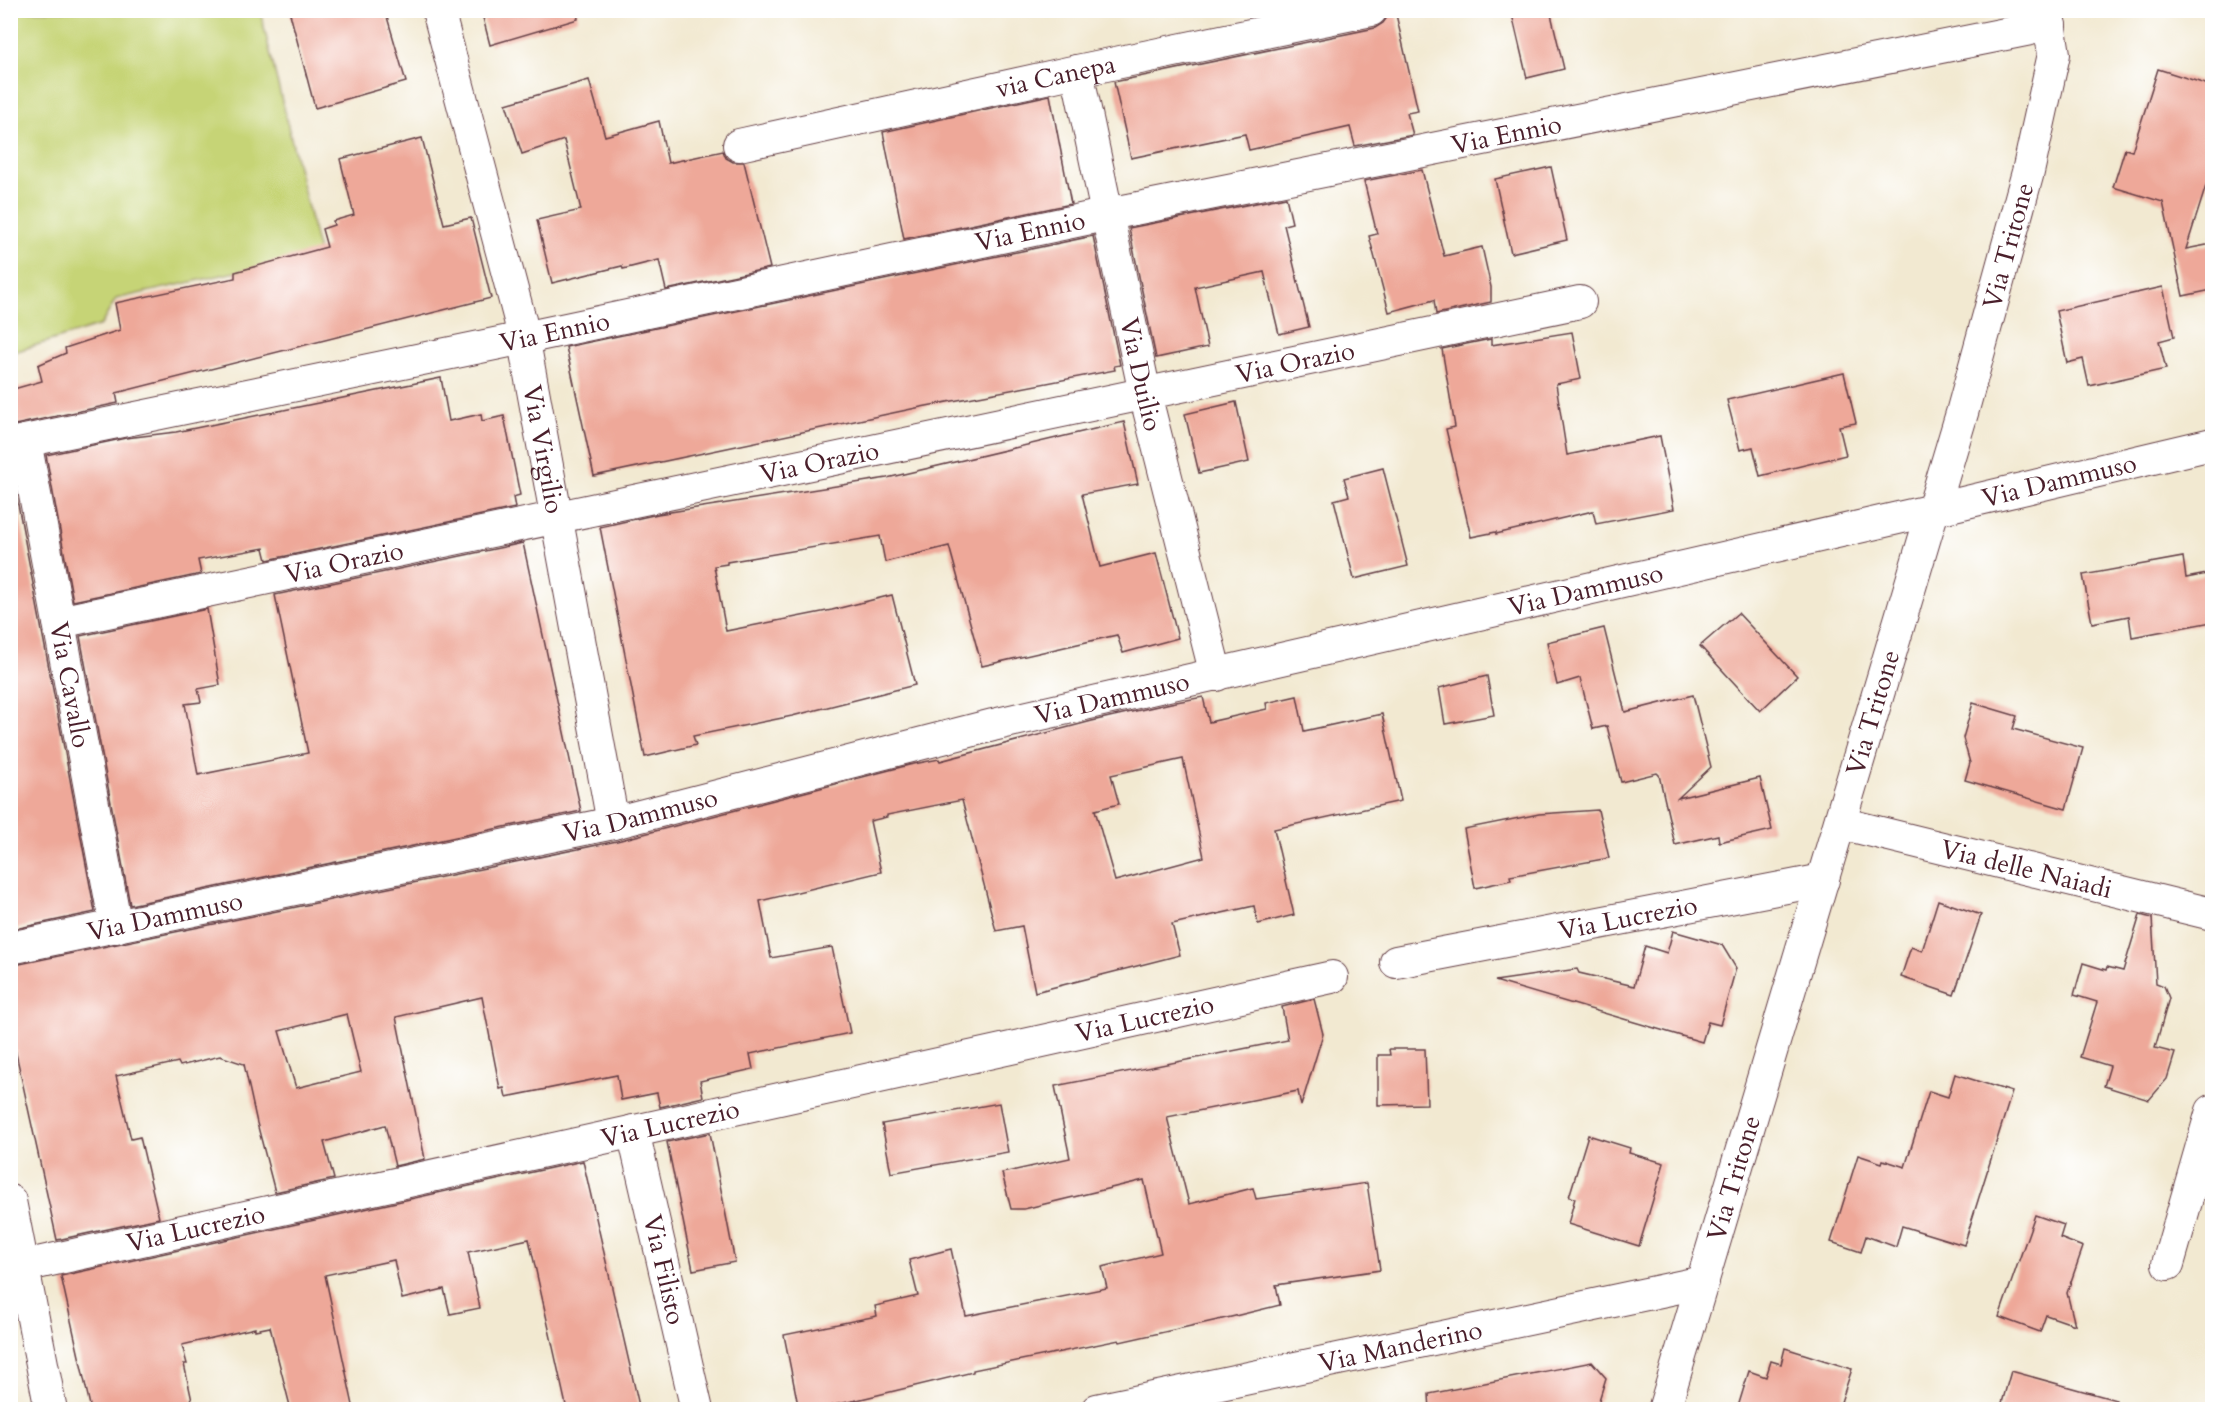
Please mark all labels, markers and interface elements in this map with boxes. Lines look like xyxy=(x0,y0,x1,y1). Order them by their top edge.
street label: via Canepa xyxy=(992,46,1119,106)
street label: Via Ennio xyxy=(1448,106,1564,162)
street label: Via Tritone xyxy=(1974,179,2042,313)
street label: Via Ennio xyxy=(972,202,1088,259)
street label: Via Ennio xyxy=(496,303,613,360)
street label: Via Duilio xyxy=(1112,314,1171,435)
street label: Via Orazio xyxy=(1232,332,1358,392)
street label: Via Virgilio xyxy=(515,382,573,516)
street label: Via Orazio xyxy=(757,432,882,492)
street label: Via Dammuso xyxy=(1978,445,2140,515)
street label: Via Orazio xyxy=(281,533,407,592)
street label: Via Dammuso xyxy=(1504,555,1666,624)
street label: Via Cavallo xyxy=(42,619,100,751)
street label: Via Tritone xyxy=(1837,645,1908,779)
street label: Via Dammuso xyxy=(1031,663,1193,733)
street label: Via Dammuso xyxy=(560,779,721,850)
street label: Via delle Naiadi xyxy=(1937,831,2116,906)
street label: Via Dammuso xyxy=(84,883,246,949)
street label: Via Lucrezio xyxy=(1555,887,1700,948)
street label: Via Lucrezio xyxy=(1072,986,1217,1051)
street label: Via Lucrezio xyxy=(598,1091,743,1155)
street label: Via Tritone xyxy=(1698,1111,1769,1245)
street label: Via Lucrezio xyxy=(123,1196,268,1260)
street label: Via Filisto xyxy=(635,1211,694,1328)
street label: Via Manderino xyxy=(1315,1312,1485,1380)

